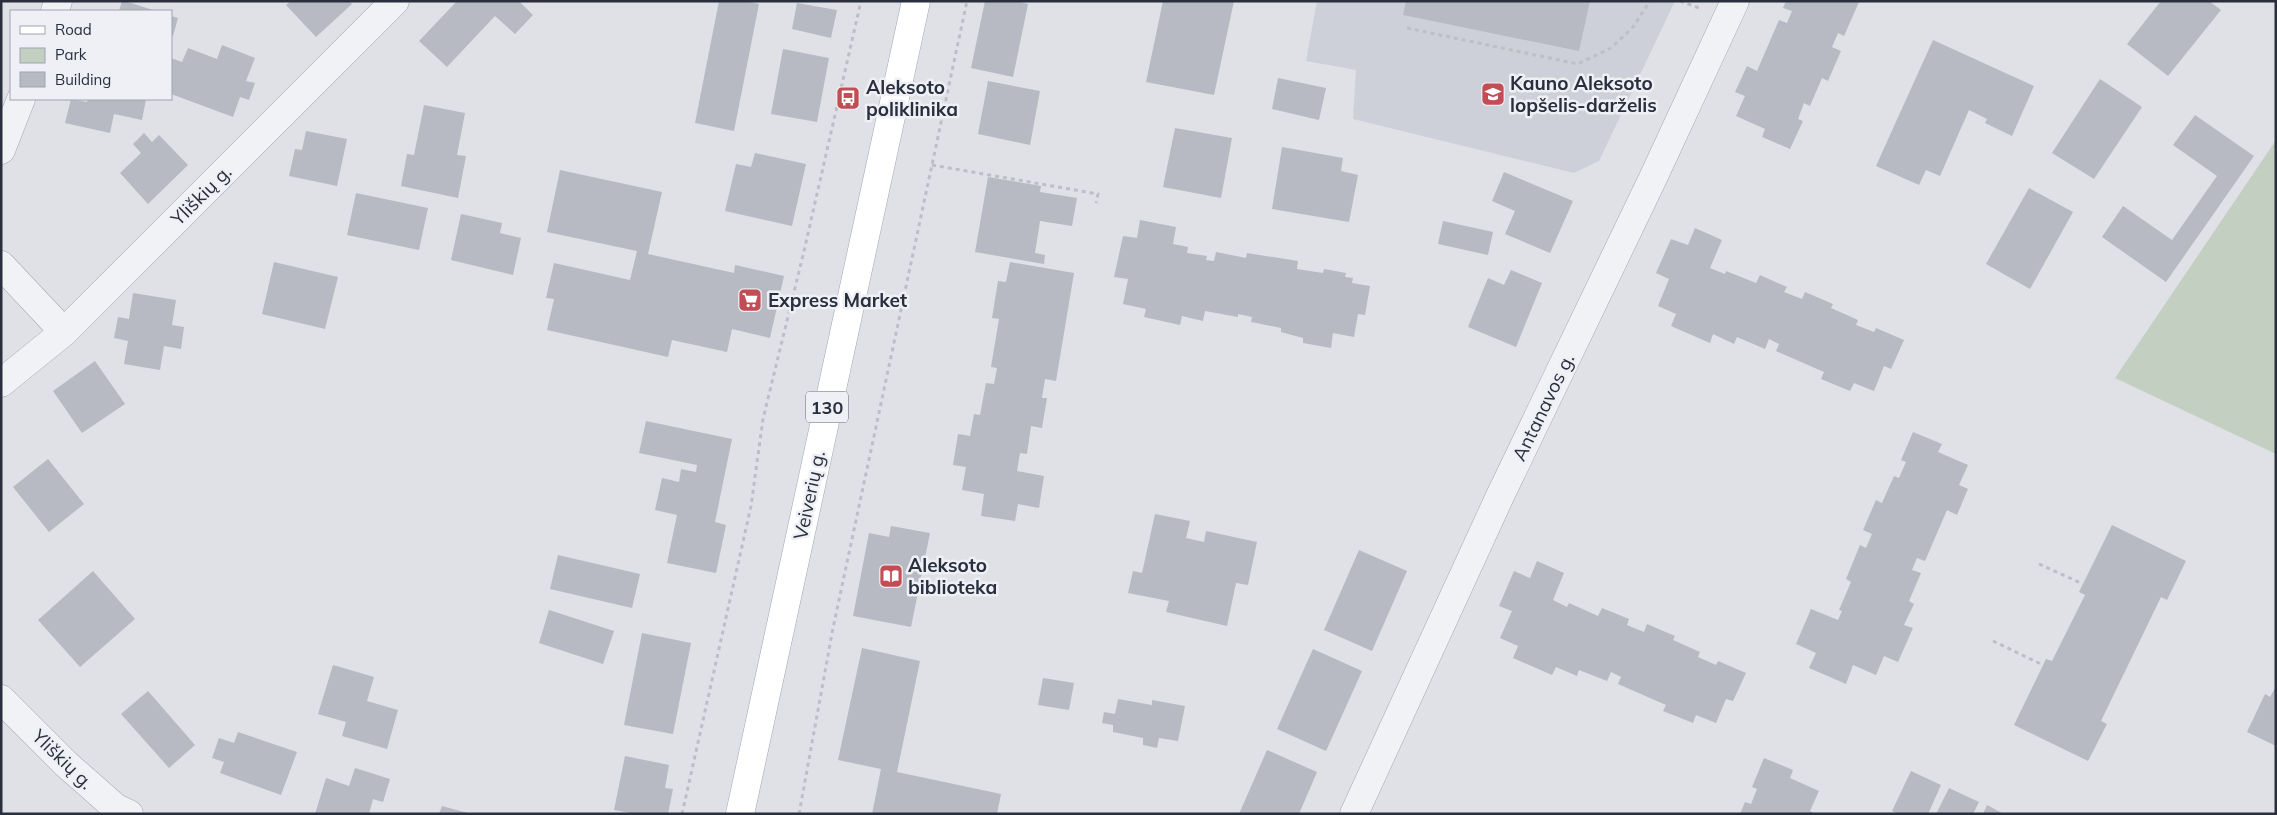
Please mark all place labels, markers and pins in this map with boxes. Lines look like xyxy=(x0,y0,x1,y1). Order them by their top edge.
place label: Kauno Aleksoto lopšelis-darželis xyxy=(1510,71,1657,117)
place label: Aleksoto poliklinika xyxy=(866,75,958,121)
school or university icon: Kauno Aleksoto lopšelis-darželis xyxy=(1480,81,1506,107)
bus stop icon: Aleksoto poliklinika xyxy=(835,85,861,111)
supermarket icon: Express Market xyxy=(737,287,763,313)
place label: Express Market xyxy=(768,288,907,312)
place label: Aleksoto biblioteka xyxy=(908,553,997,599)
library icon: Aleksoto biblioteka xyxy=(878,563,904,589)

